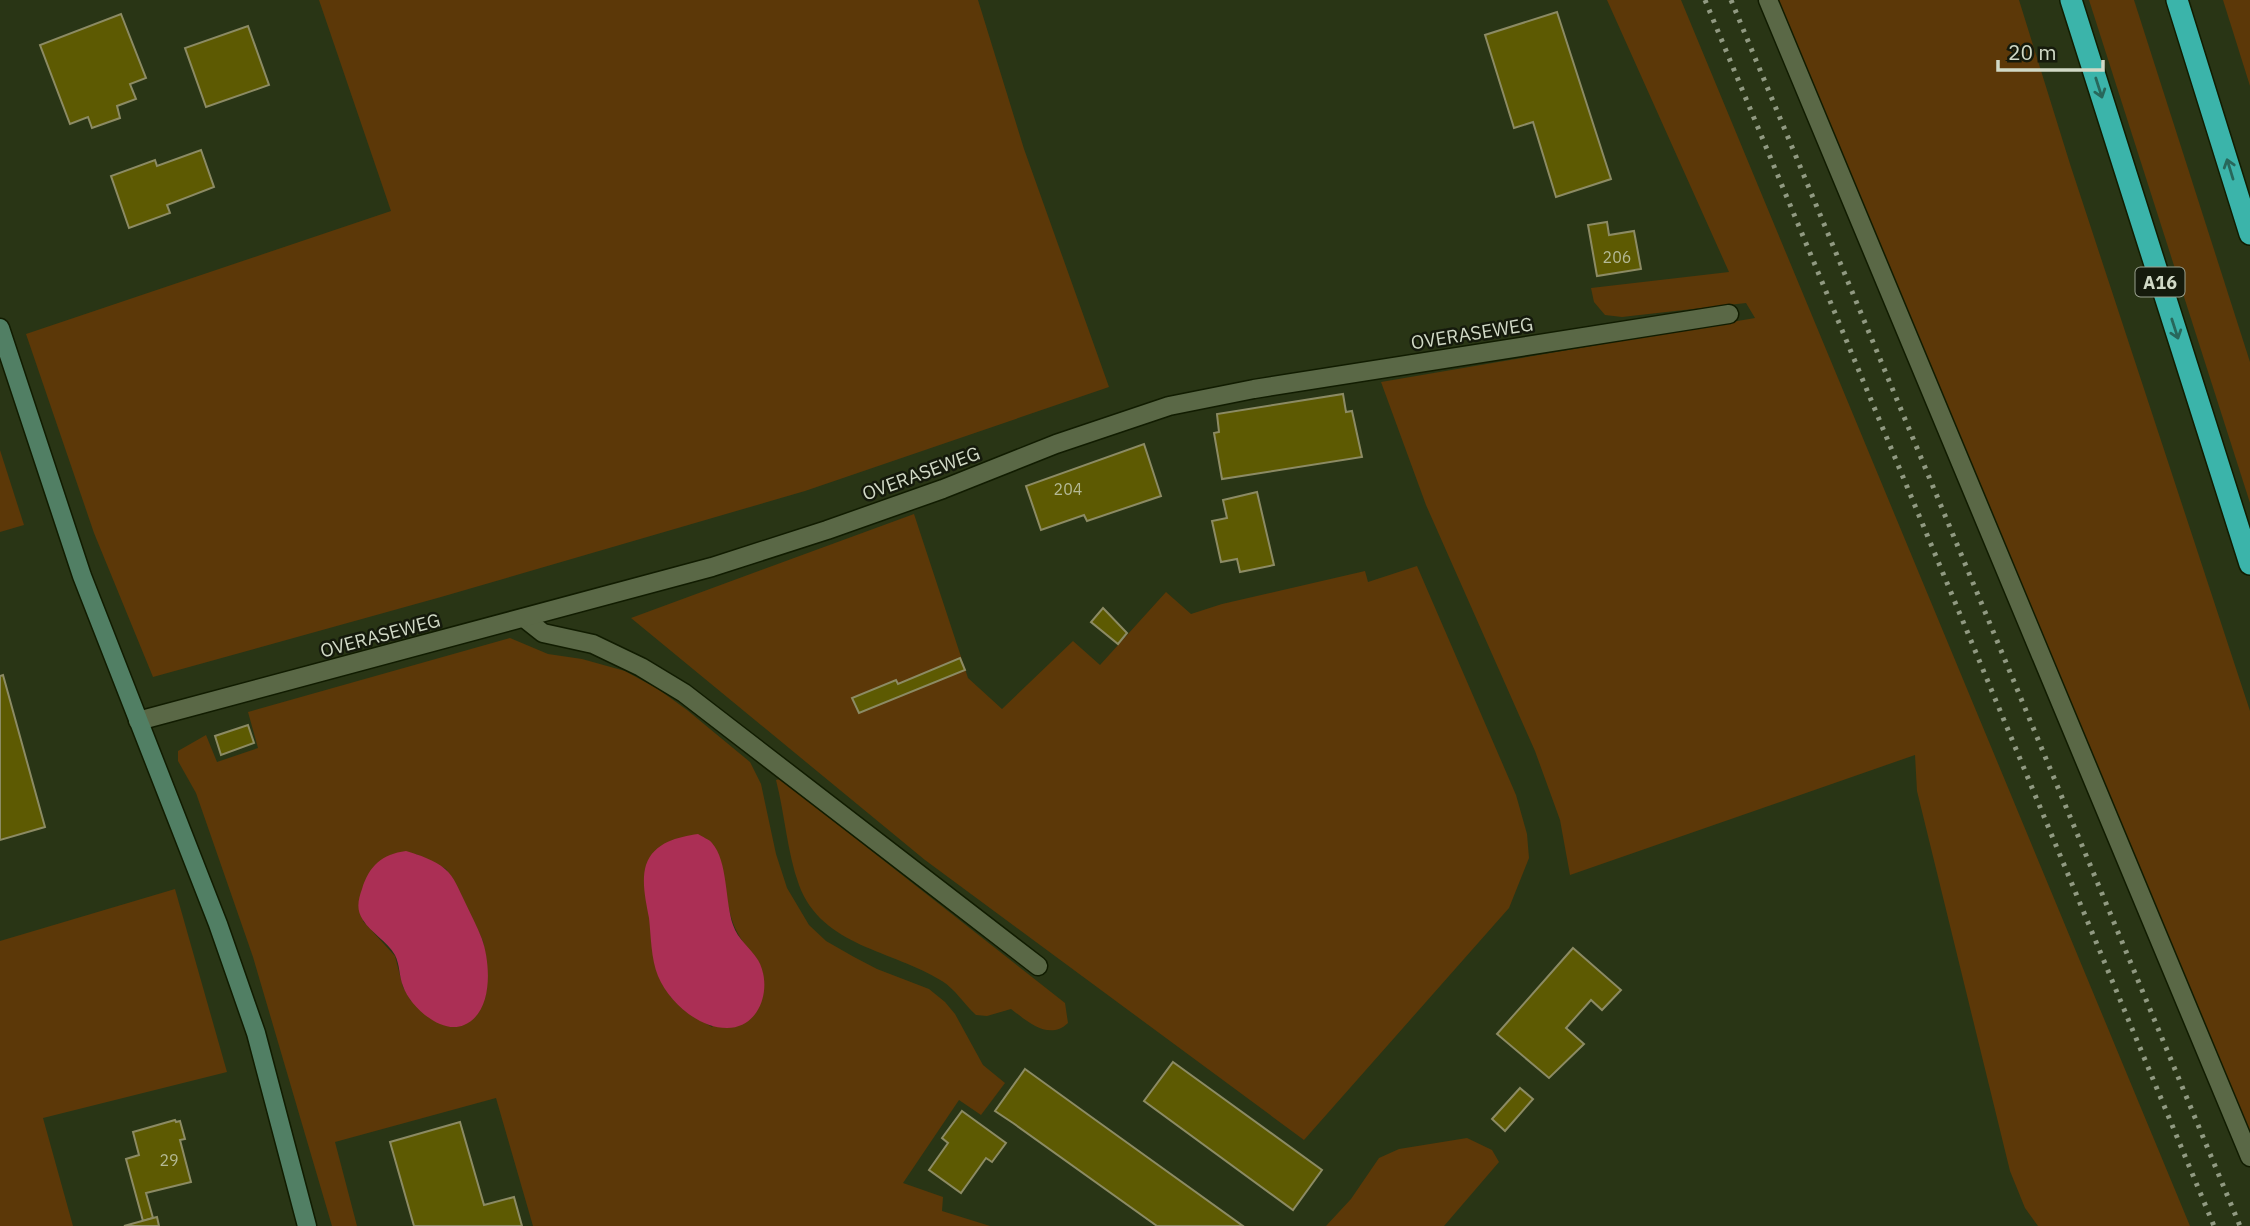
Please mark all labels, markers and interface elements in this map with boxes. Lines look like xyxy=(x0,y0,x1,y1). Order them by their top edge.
scale bar xyxy=(1998,28,2103,72)
text: 20 m xyxy=(2008,38,2057,66)
one-way arrow xyxy=(2093,77,2106,99)
one-way arrow xyxy=(2222,159,2235,181)
house number: 206 xyxy=(1603,247,1631,267)
road number: A16 xyxy=(2136,268,2184,296)
street label: OVERASEWEG xyxy=(1409,311,1535,355)
one-way arrow xyxy=(2170,317,2182,339)
street label: OVERASEWEG xyxy=(859,441,983,505)
house number: 204 xyxy=(1054,479,1082,499)
street label: OVERASEWEG xyxy=(317,607,443,663)
house number: 29 xyxy=(159,1150,179,1170)

